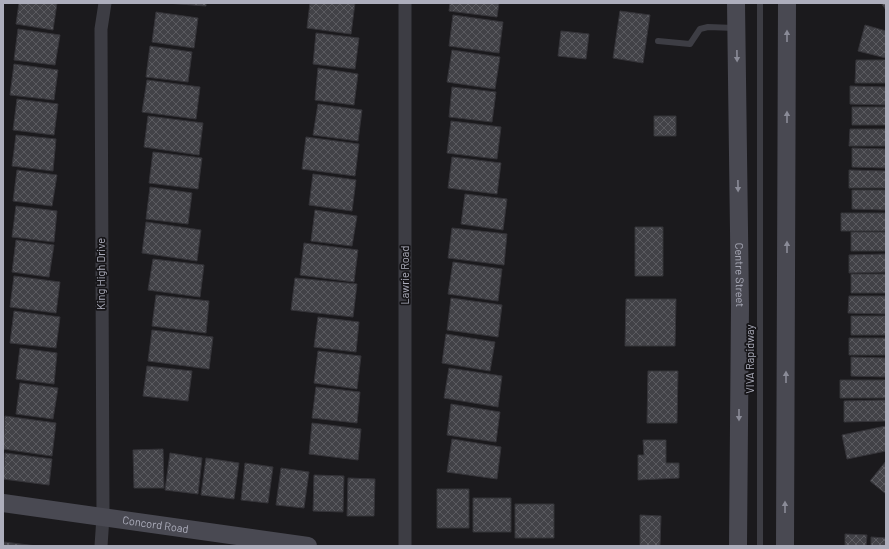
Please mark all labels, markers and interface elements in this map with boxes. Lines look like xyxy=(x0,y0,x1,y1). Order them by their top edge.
one-way arrow xyxy=(784,29,790,42)
one-way arrow xyxy=(733,50,740,62)
one-way arrow xyxy=(784,110,790,123)
one-way arrow xyxy=(735,180,741,193)
street label: King High Drive xyxy=(94,238,107,310)
one-way arrow xyxy=(784,240,790,253)
street label: Centre Street xyxy=(733,243,747,307)
street label: Lawrie Road xyxy=(398,246,411,304)
street label: VIVA Rapidway xyxy=(743,324,756,394)
one-way arrow xyxy=(783,370,789,383)
one-way arrow xyxy=(736,409,742,422)
one-way arrow xyxy=(782,500,788,513)
street label: Concord Road xyxy=(122,513,190,535)

